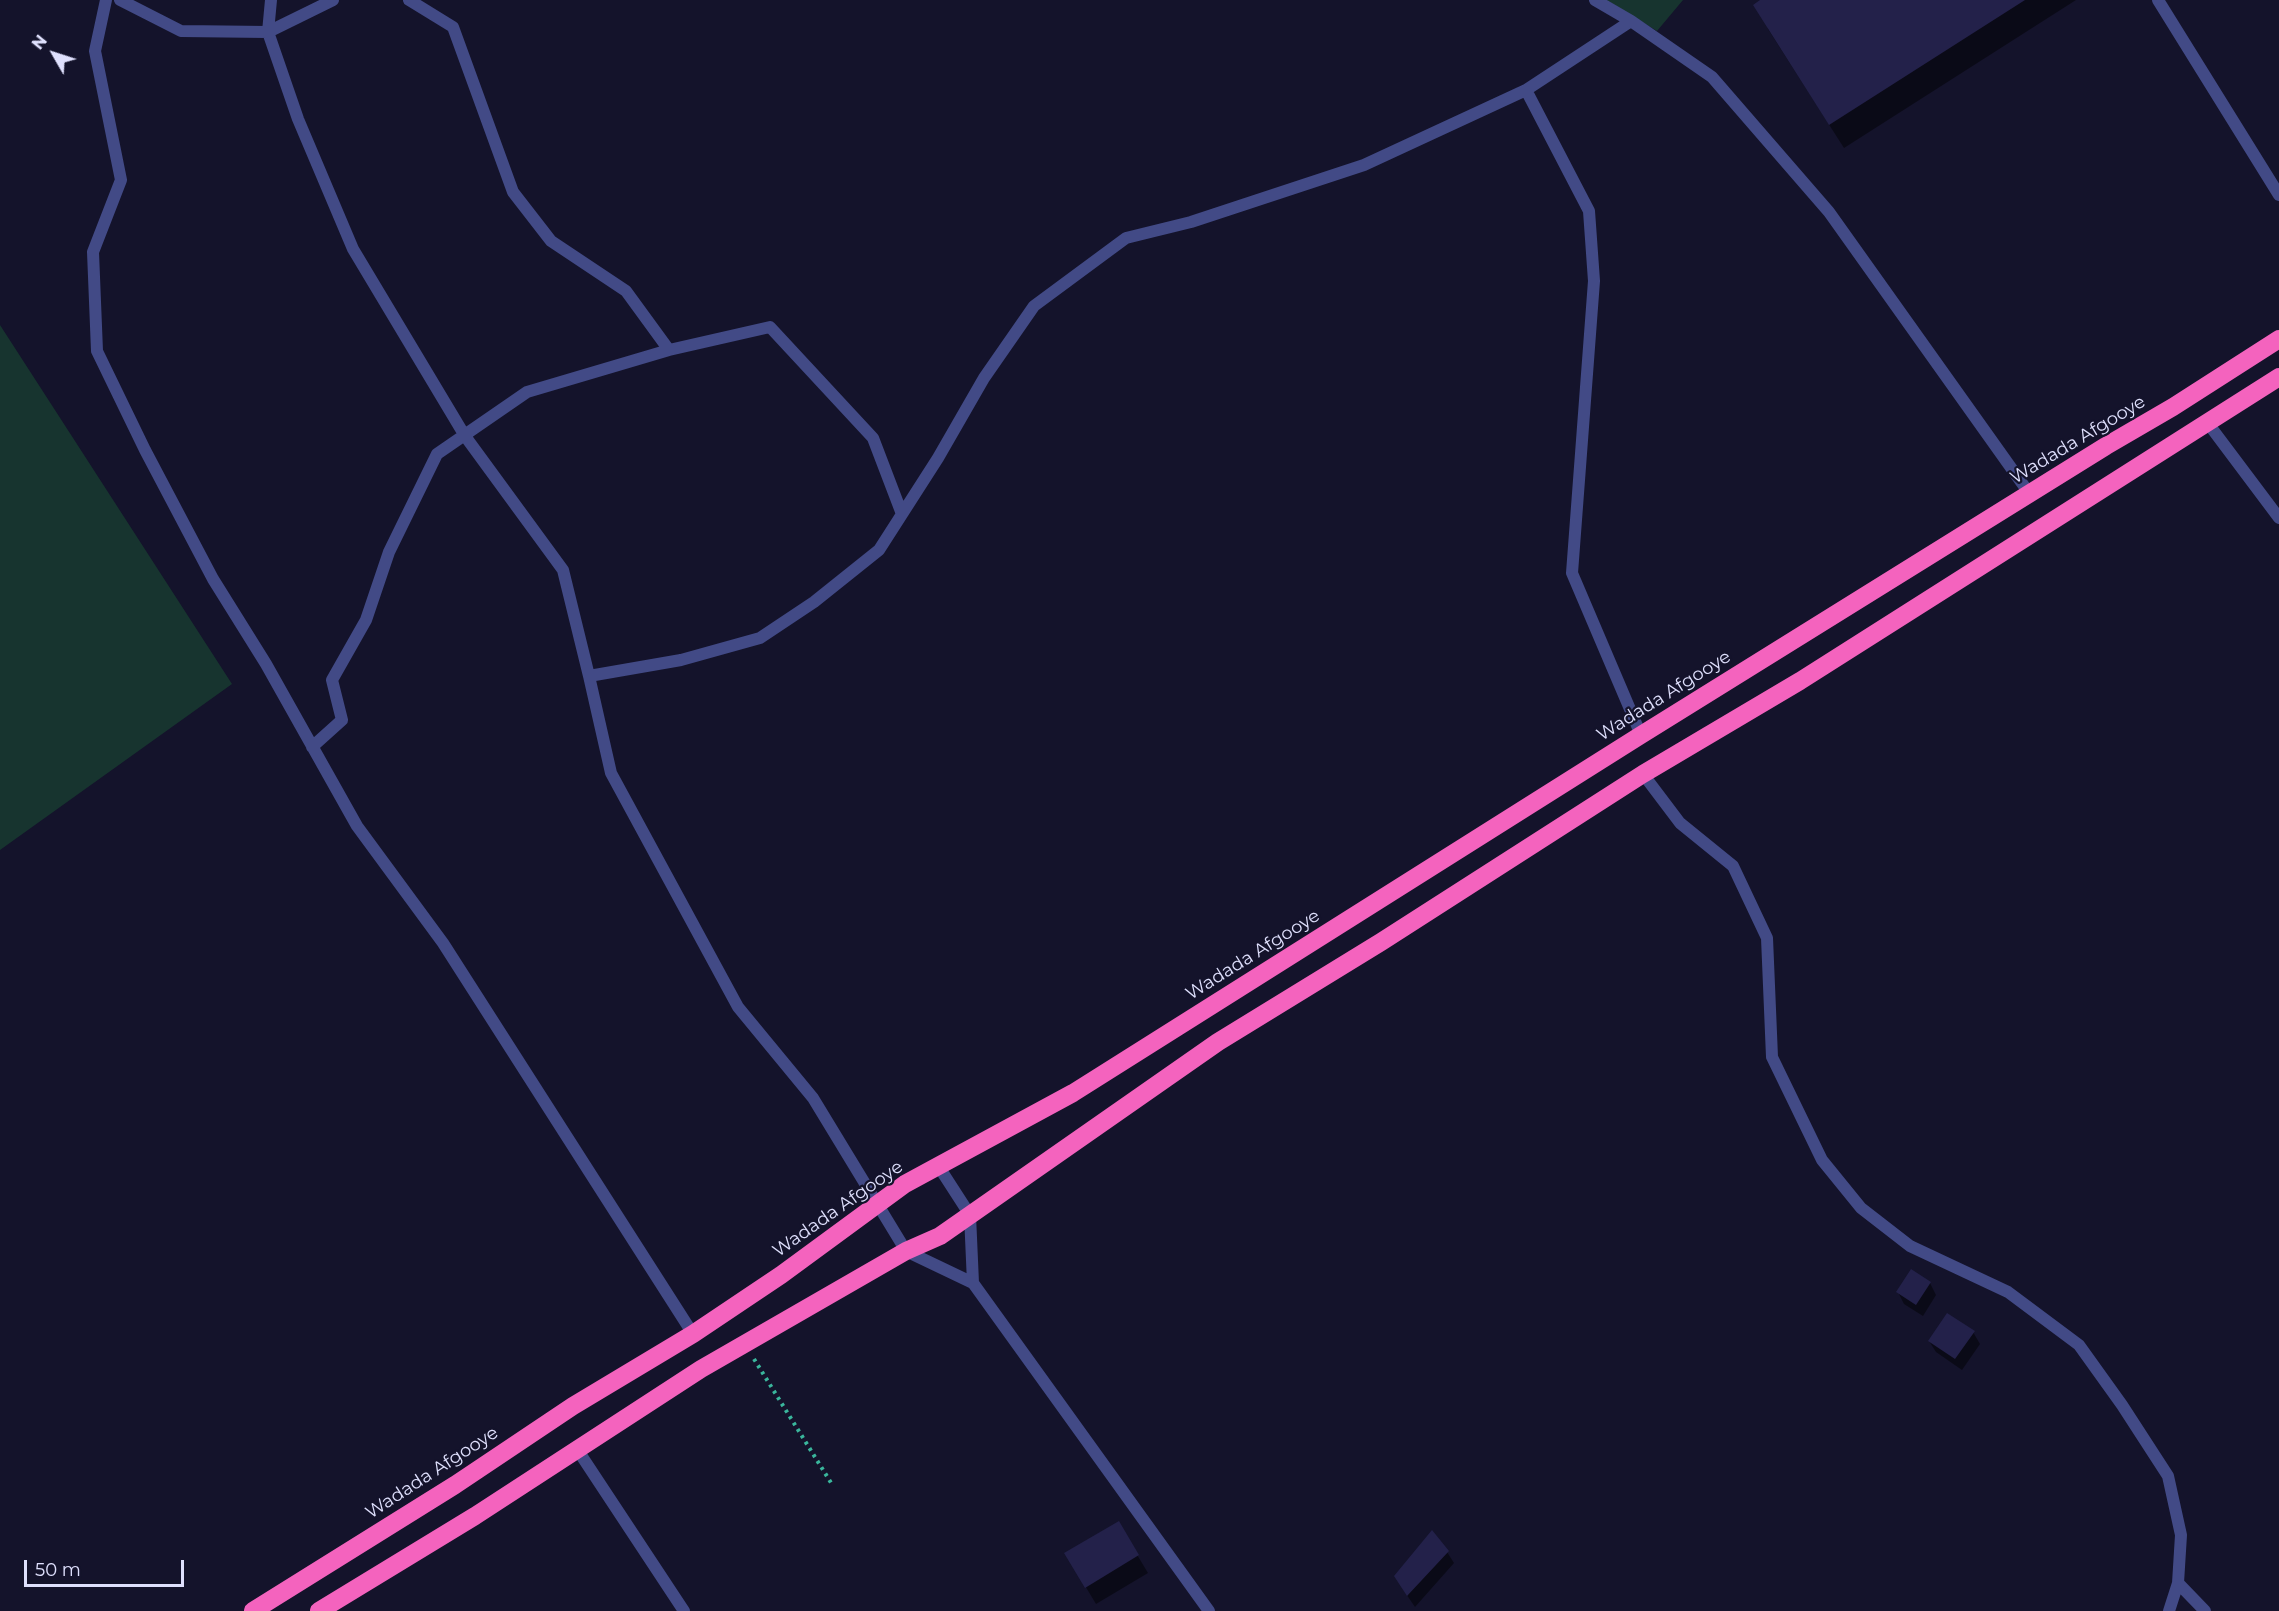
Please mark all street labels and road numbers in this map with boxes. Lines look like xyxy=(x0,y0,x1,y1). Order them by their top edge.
street label: Wadada Afgooye xyxy=(2007,391,2149,489)
street label: Wadada Afgooye xyxy=(1593,646,1735,746)
street label: Wadada Afgooye xyxy=(1182,905,1324,1005)
street label: Wadada Afgooye xyxy=(769,1156,907,1262)
street label: Wadada Afgooye xyxy=(362,1422,502,1524)

